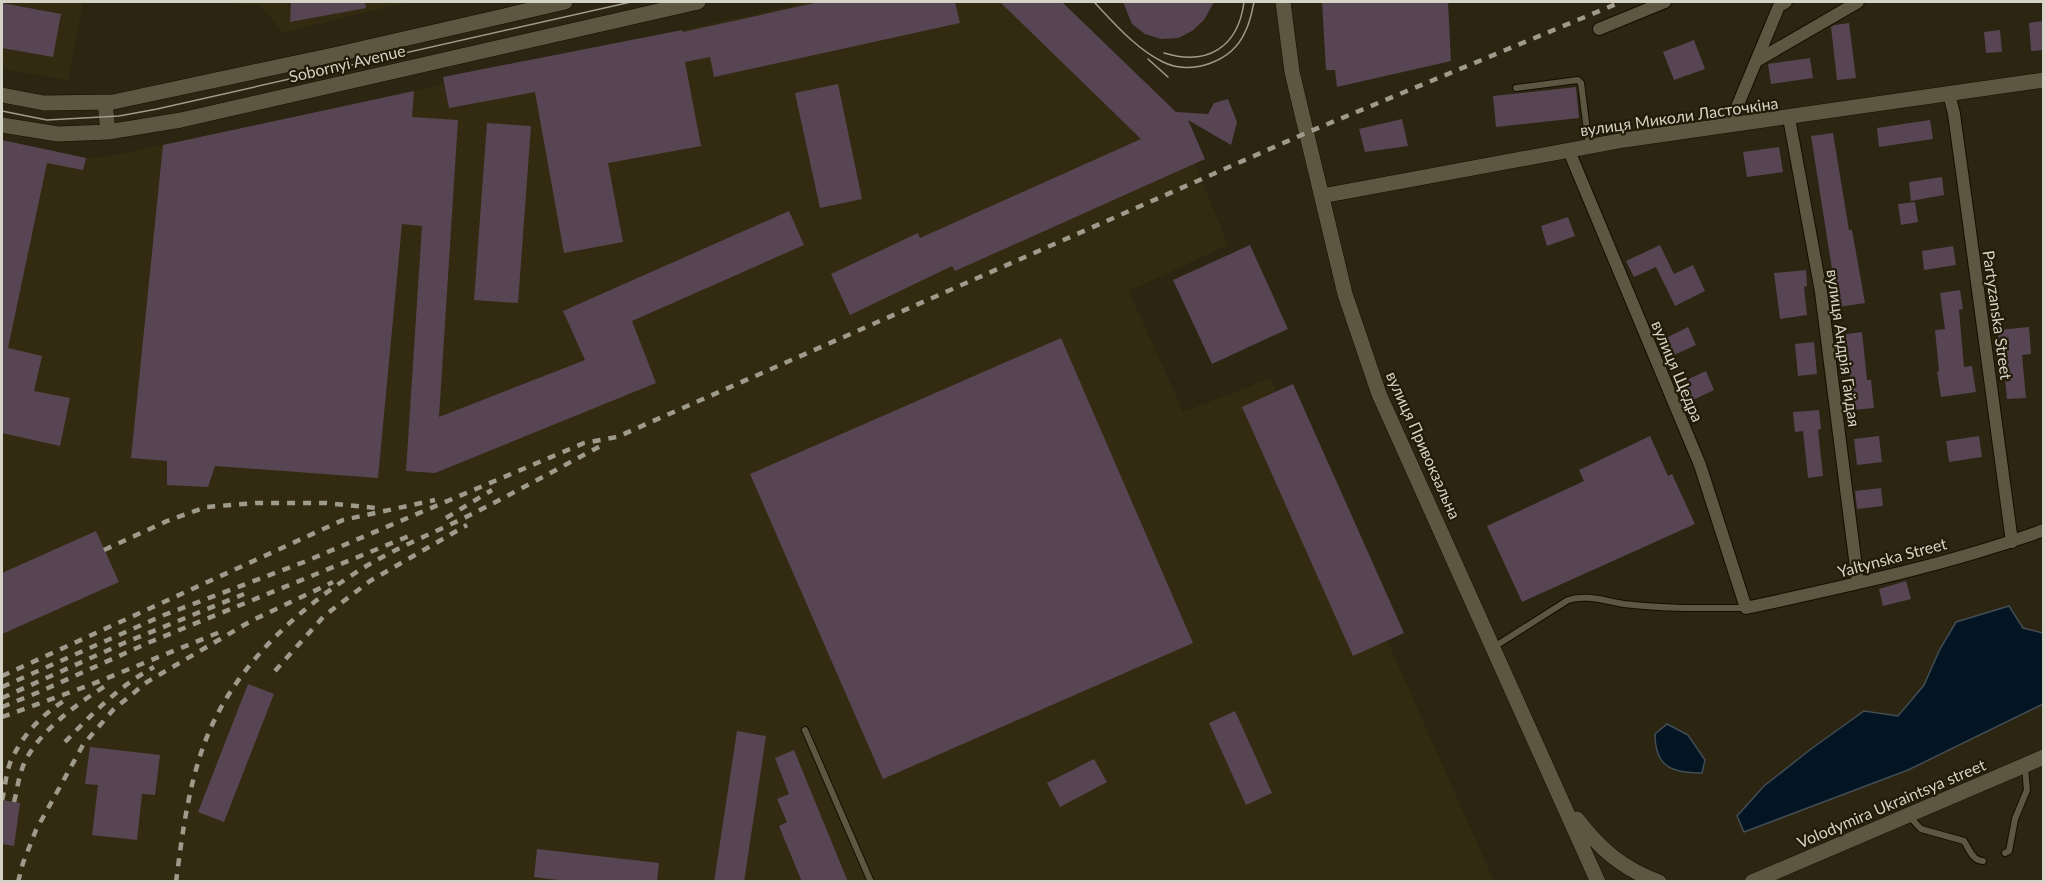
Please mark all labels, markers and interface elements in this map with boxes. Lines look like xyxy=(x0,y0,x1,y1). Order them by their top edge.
street label: Sobornyi Avenue xyxy=(287,40,407,86)
street label: вулиця Миколи Ласточкіна xyxy=(1579,93,1779,139)
street label: Partyzanska Street xyxy=(1980,249,2017,381)
street label: вулиця Андрія Гайдая xyxy=(1824,268,1864,428)
street label: вулиця Щедра xyxy=(1648,318,1708,424)
street label: вулиця Привокзальна xyxy=(1383,368,1465,522)
street label: Yaltynska Street xyxy=(1835,533,1949,581)
street label: Volodymira Ukraintsya street xyxy=(1794,755,1988,851)

